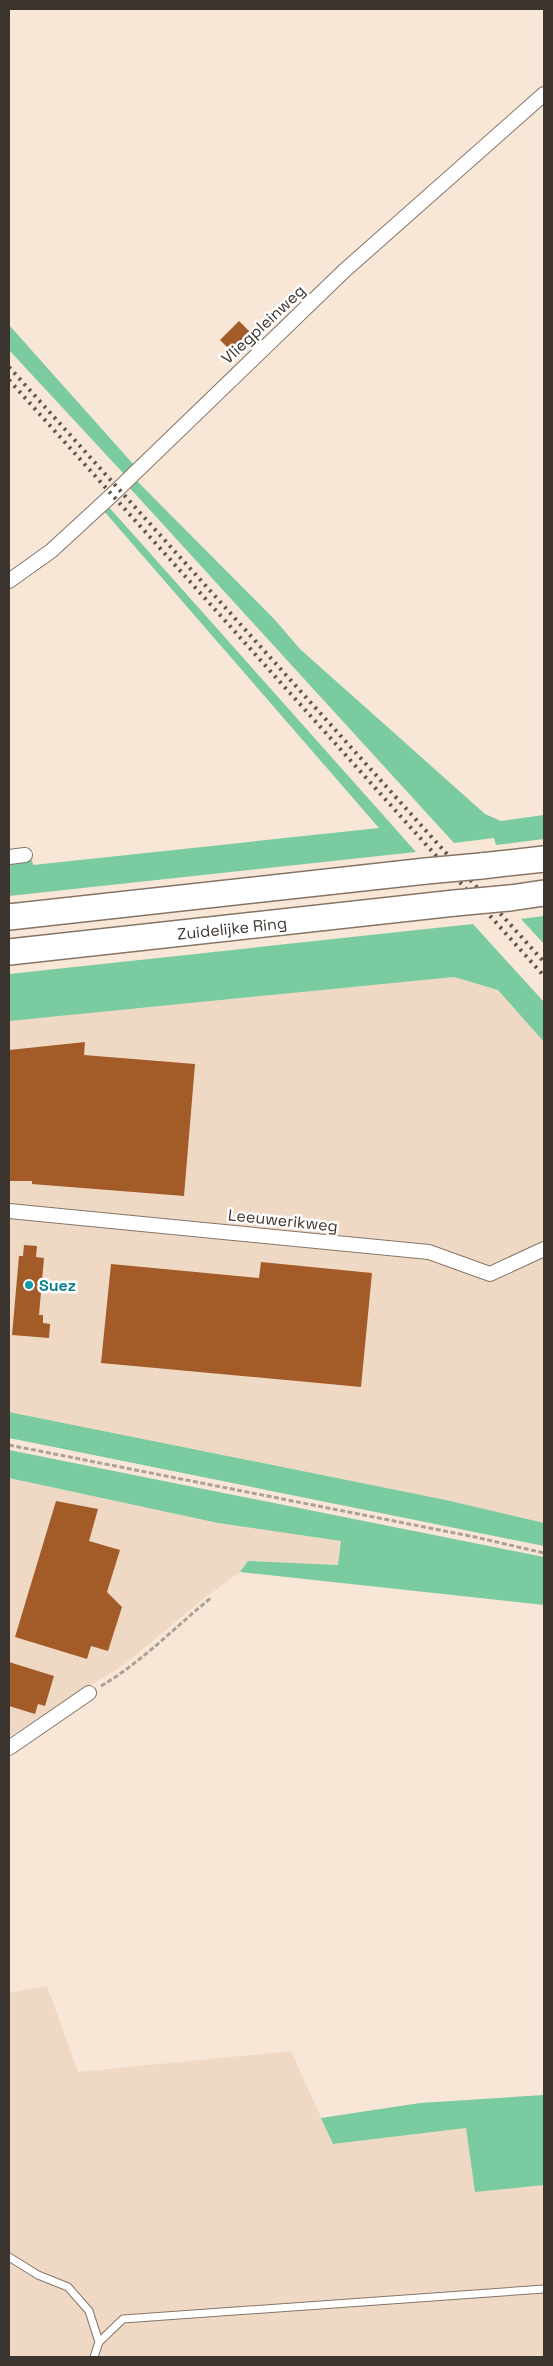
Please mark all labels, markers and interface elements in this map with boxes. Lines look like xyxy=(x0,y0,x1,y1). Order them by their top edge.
street label: Vliegpleinweg xyxy=(217,280,310,369)
street label: Zuidelijke Ring xyxy=(176,912,288,945)
street label: Leeuwerikweg xyxy=(227,1204,339,1237)
place label: Suez xyxy=(39,1275,76,1296)
marker: Suez xyxy=(23,1279,35,1291)

